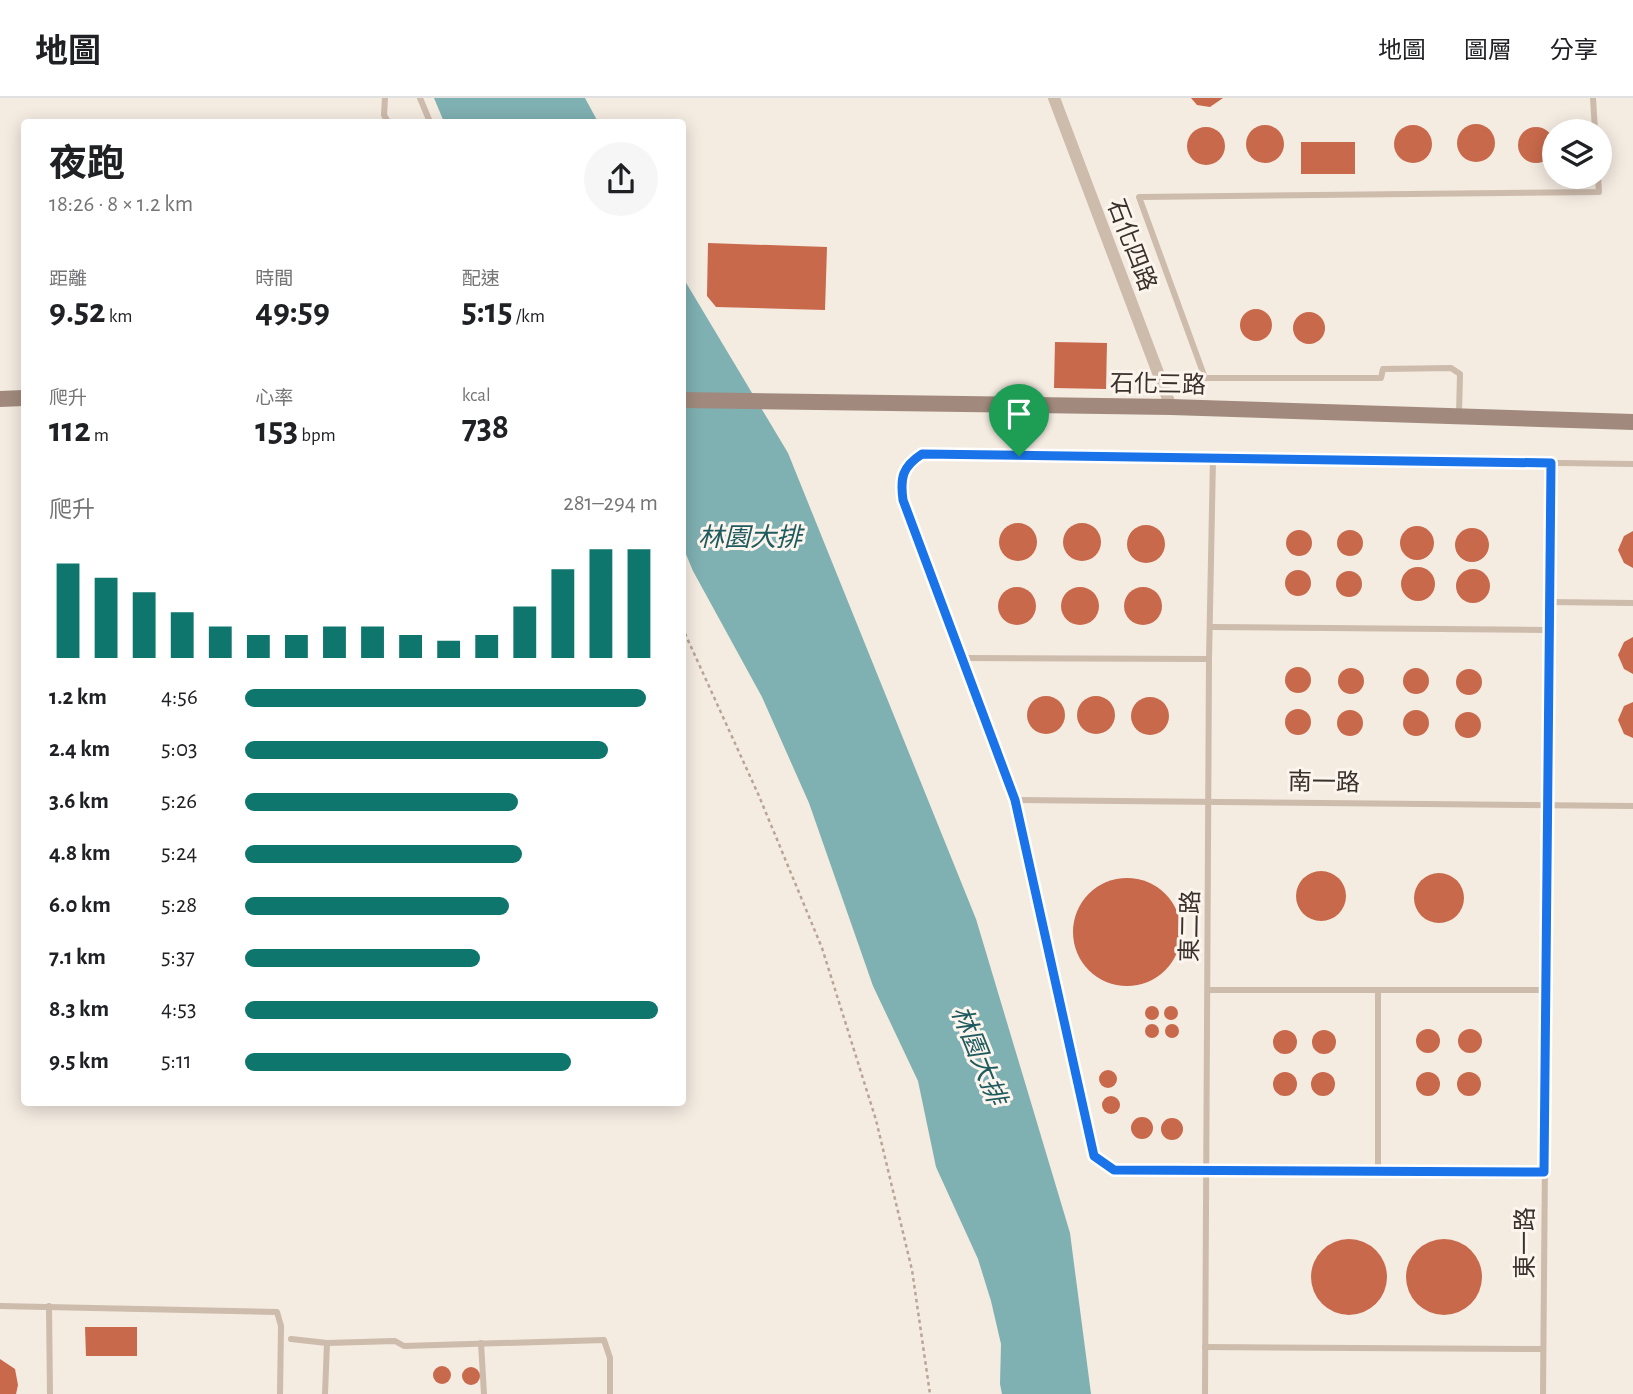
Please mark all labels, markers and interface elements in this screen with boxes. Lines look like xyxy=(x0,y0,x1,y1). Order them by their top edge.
text: 地圖 xyxy=(35,36,101,69)
text: 地圖 xyxy=(1378,39,1426,63)
text: 圖層 xyxy=(1464,39,1512,63)
text: 分享 xyxy=(1550,39,1598,63)
map controls xyxy=(1542,119,1612,189)
button: layers xyxy=(1542,119,1612,189)
button: share xyxy=(584,142,658,216)
text: 夜跑 xyxy=(49,146,125,184)
text: 18:26 · 8 × 1.2 km xyxy=(49,193,193,216)
street label: 石化四路 xyxy=(1103,196,1161,294)
text: 距離 xyxy=(49,270,87,289)
text: 時間 xyxy=(255,270,293,289)
text: 配速 xyxy=(462,270,500,289)
text: 9.52 xyxy=(49,294,106,329)
text: 49:59 xyxy=(255,294,330,329)
text: 5:15 xyxy=(462,294,513,329)
text: km xyxy=(106,307,133,326)
text: /km xyxy=(513,307,545,326)
street label: 石化三路 xyxy=(1110,370,1206,398)
pin xyxy=(989,384,1049,456)
text: kcal xyxy=(462,386,491,405)
text: 爬升 xyxy=(49,389,87,408)
text: 心率 xyxy=(255,389,293,408)
icon: arrive xyxy=(1000,395,1038,433)
text: 738 xyxy=(462,410,509,445)
text: 112 xyxy=(49,413,91,448)
text: 153 xyxy=(255,413,298,448)
text: m xyxy=(91,426,109,445)
text: bpm xyxy=(298,426,336,445)
text: 281–294 m xyxy=(563,492,658,515)
text: 爬升 xyxy=(49,499,95,522)
water label: 林園大排 xyxy=(698,524,805,551)
text: 1.2 km xyxy=(49,686,107,709)
text: 4:56 xyxy=(161,686,198,709)
text: 2.4 km xyxy=(49,738,110,761)
text: 5:03 xyxy=(161,738,198,761)
street label: 南一路 xyxy=(1288,768,1360,796)
text: 3.6 km xyxy=(49,790,109,813)
text: 5:26 xyxy=(161,790,197,813)
text: 4.8 km xyxy=(49,842,111,865)
text: 5:24 xyxy=(161,842,197,865)
street label: 東二路 xyxy=(1176,890,1204,962)
text: 6.0 km xyxy=(49,894,111,917)
text: 5:28 xyxy=(161,894,197,917)
text: 7.1 km xyxy=(49,946,106,969)
text: 5:37 xyxy=(161,946,195,969)
text: 8.3 km xyxy=(49,998,109,1021)
text: 4:53 xyxy=(161,998,196,1021)
water label: 林園大排 xyxy=(947,1002,1012,1111)
text: 9.5 km xyxy=(49,1050,109,1073)
text: 5:11 xyxy=(161,1050,192,1073)
street label: 東一路 xyxy=(1512,1207,1538,1279)

